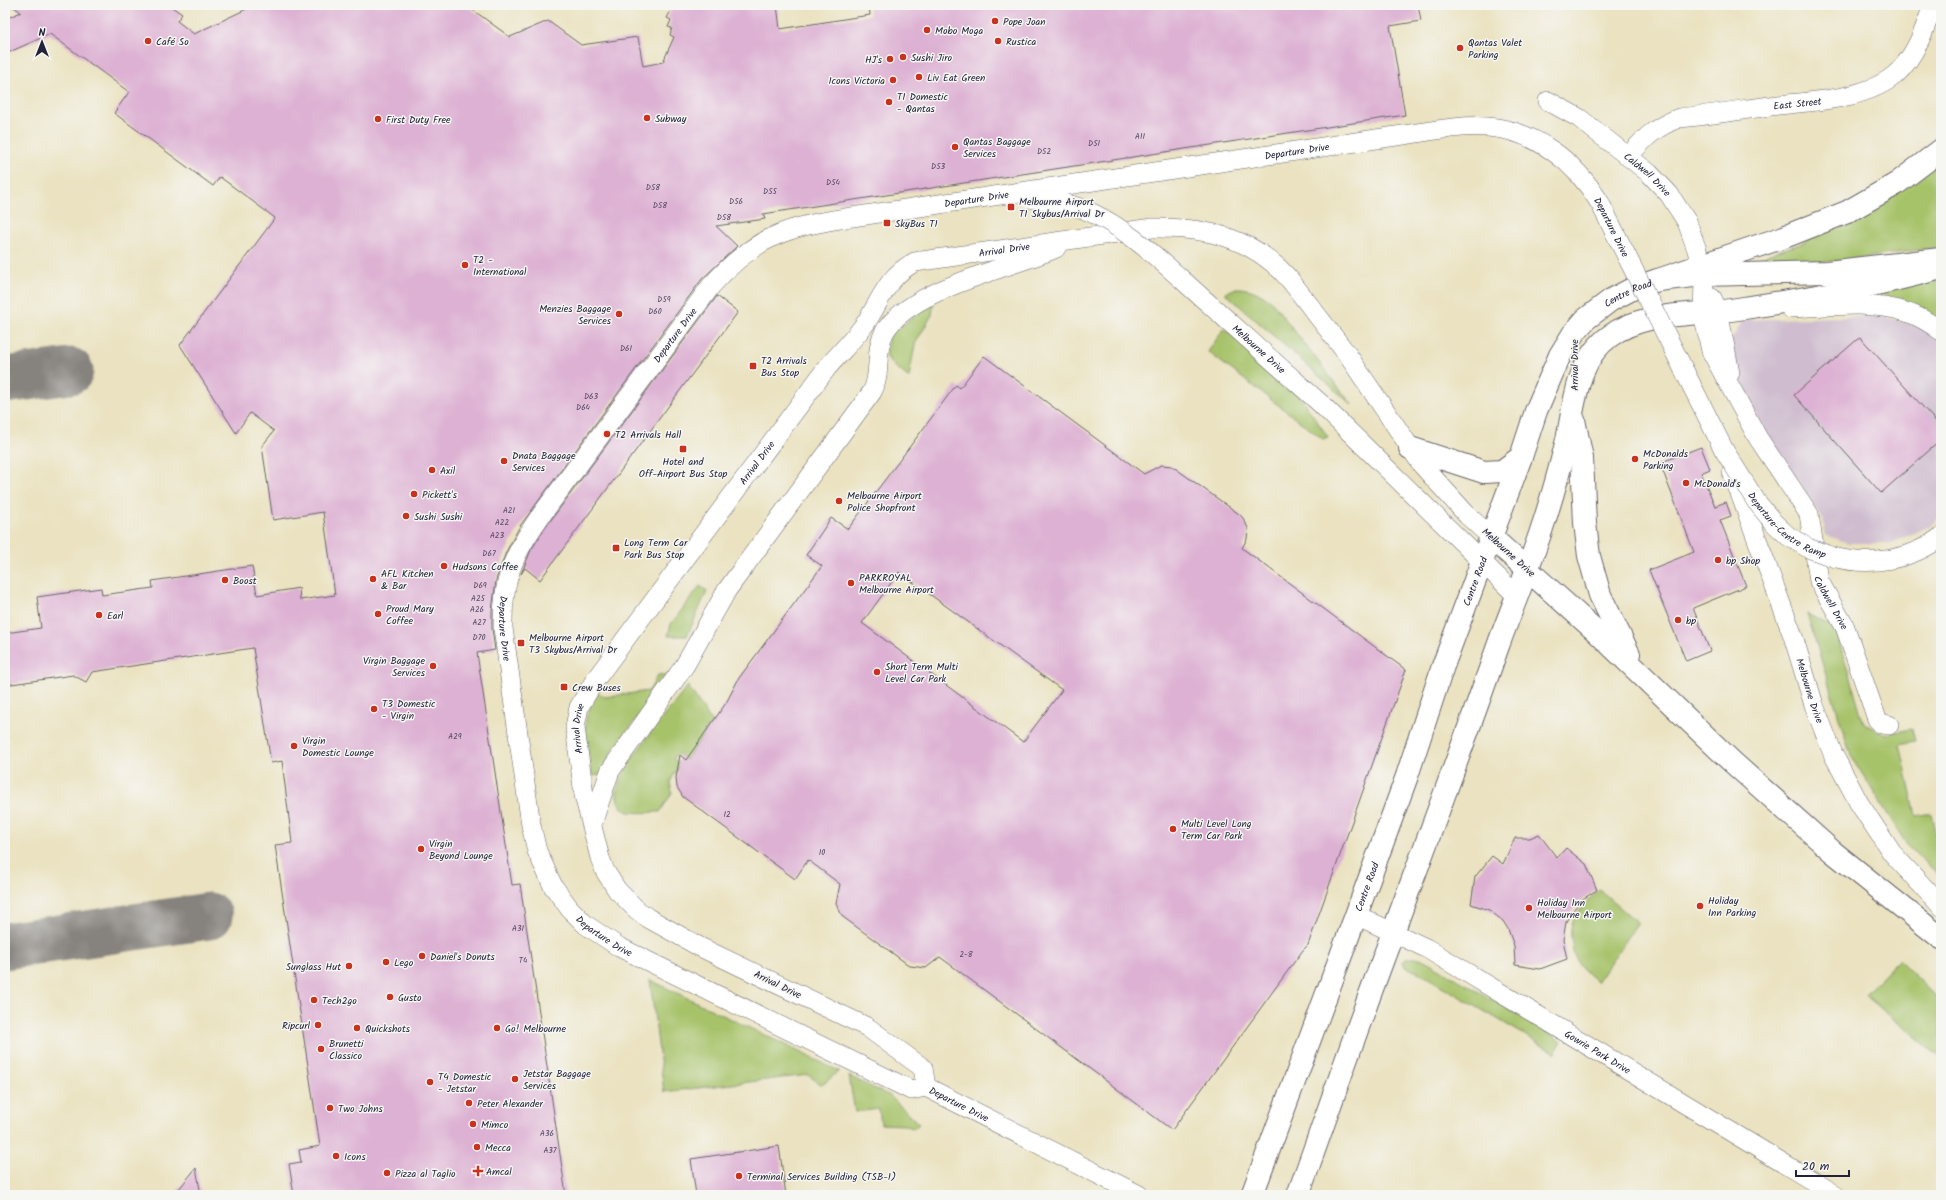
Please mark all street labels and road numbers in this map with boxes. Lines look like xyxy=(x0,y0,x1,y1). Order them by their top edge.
street label: East Street xyxy=(1773,94,1823,115)
street label: Departure Drive xyxy=(1264,139,1331,164)
street label: Caldwell Drive xyxy=(1620,149,1675,201)
street label: Departure Drive xyxy=(943,187,1010,212)
street label: Departure Drive xyxy=(1589,194,1633,260)
street label: Arrival Drive xyxy=(978,239,1031,262)
street label: Centre Road xyxy=(1601,275,1655,312)
street label: Departure Drive xyxy=(650,304,702,366)
street label: Melbourne Drive xyxy=(1228,321,1289,378)
street label: Arrival Drive xyxy=(1567,339,1583,391)
street label: Arrival Drive xyxy=(736,437,779,488)
street label: Departure-Centre Ramp xyxy=(1743,489,1828,563)
street label: Melbourne Drive xyxy=(1478,524,1539,582)
street label: Centre Road xyxy=(1459,554,1492,609)
street label: Caldwell Drive xyxy=(1809,575,1852,633)
street label: Departure Drive xyxy=(494,595,515,663)
street label: Melbourne Drive xyxy=(1791,656,1827,726)
street label: Arrival Drive xyxy=(568,699,589,755)
street label: Centre Road xyxy=(1351,859,1384,914)
street label: Departure Drive xyxy=(572,912,635,962)
street label: Arrival Drive xyxy=(751,966,805,1004)
street label: Gowrie Park Drive xyxy=(1561,1026,1634,1079)
street label: Departure Drive xyxy=(926,1083,992,1127)

